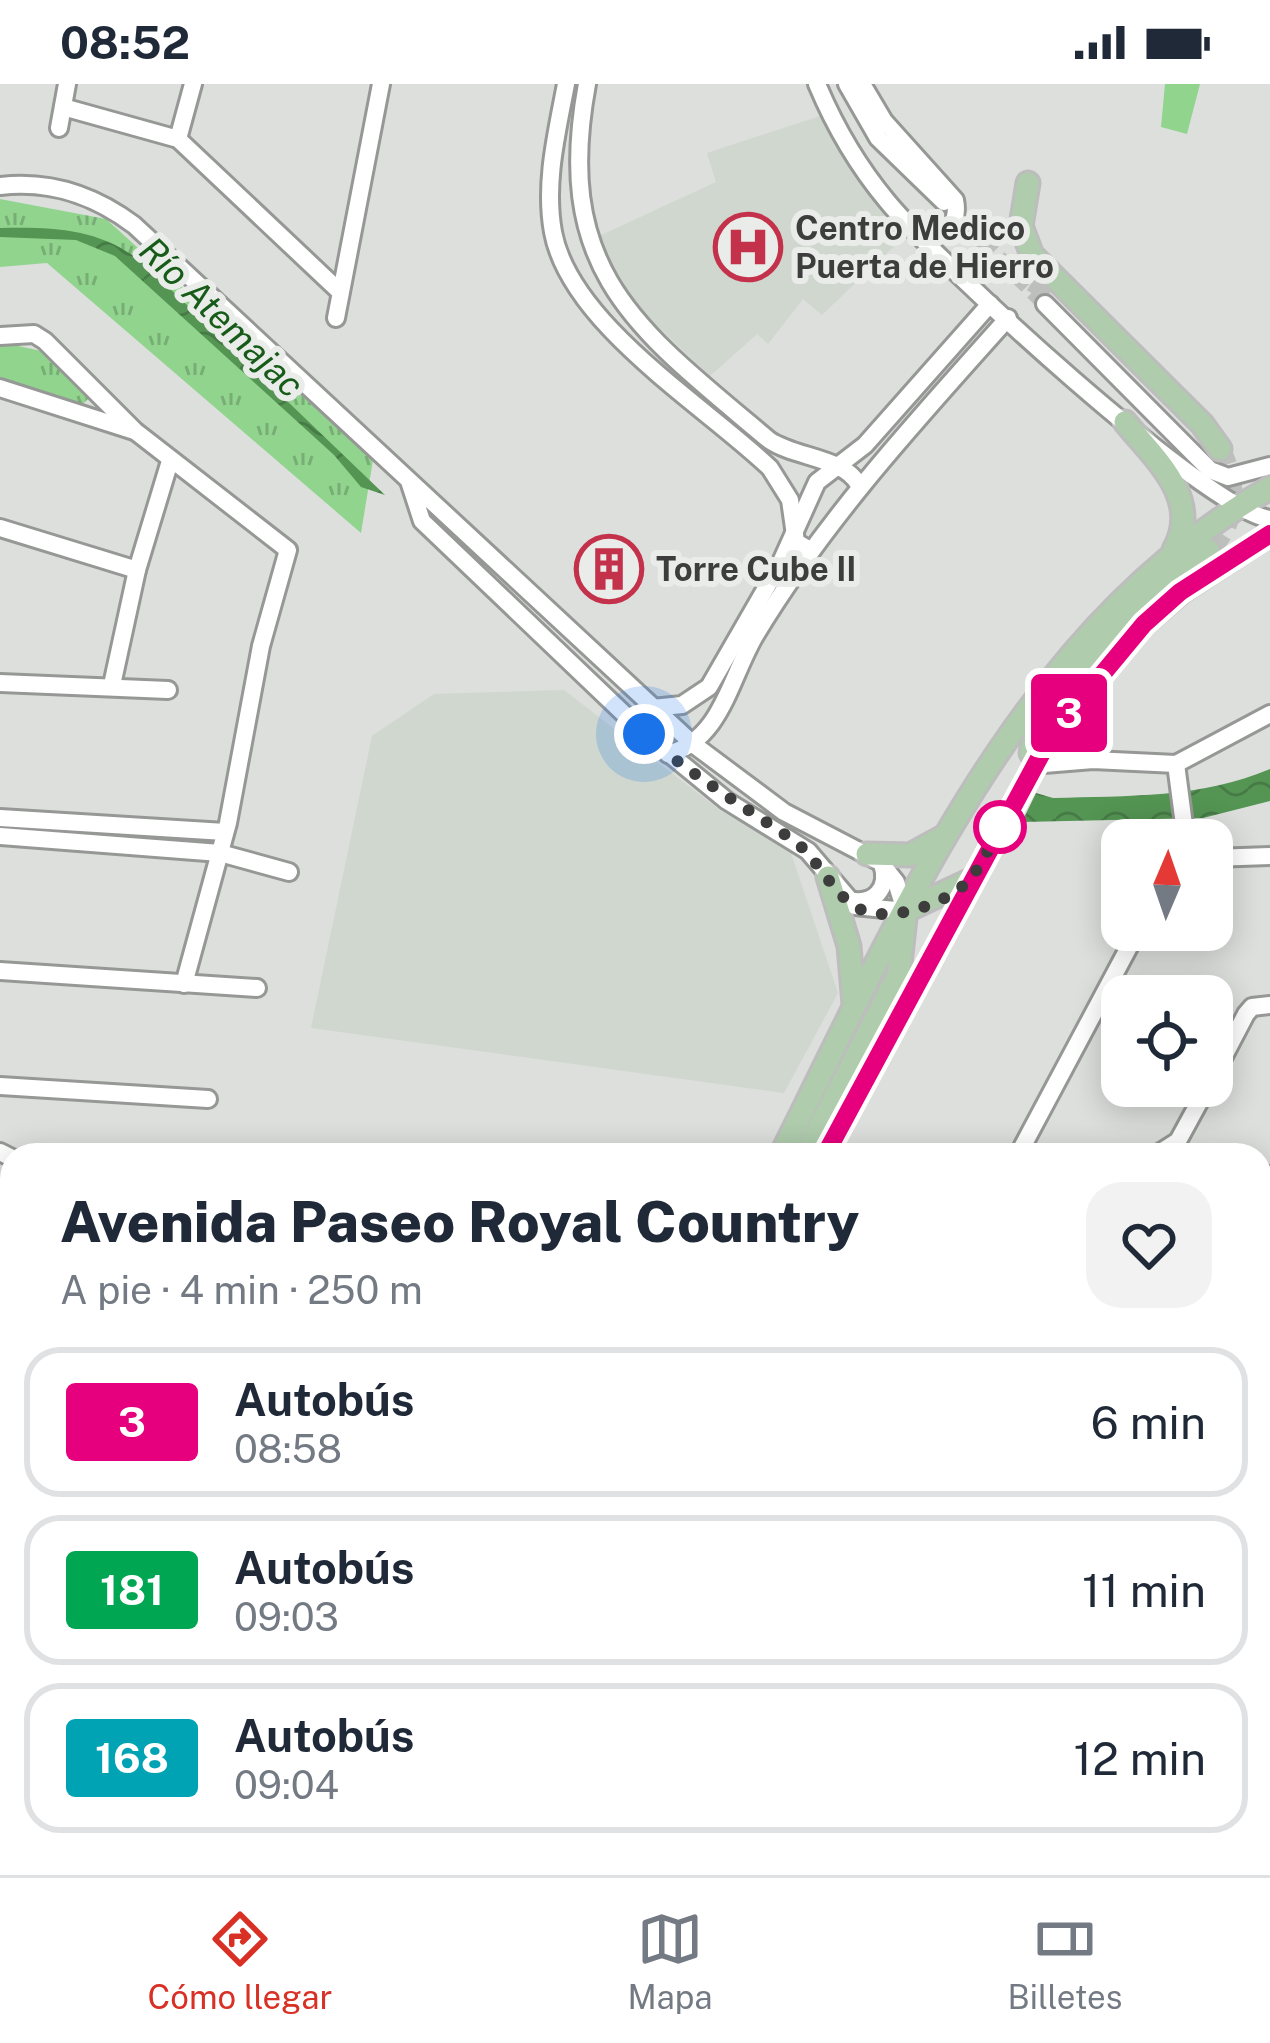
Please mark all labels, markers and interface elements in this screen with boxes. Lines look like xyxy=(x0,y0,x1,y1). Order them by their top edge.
text: 08:52 xyxy=(60,16,190,69)
place label: Centro Medico Puerta de Hierro xyxy=(795,209,1054,285)
hospital icon: Centro Medico Puerta de Hierro xyxy=(713,212,783,282)
water label: Río Atemajac xyxy=(131,228,313,406)
building icon: Torre Cube II xyxy=(574,534,644,604)
place label: Torre Cube II xyxy=(656,550,857,588)
line badge: 3 xyxy=(1030,674,1108,752)
text: 3 xyxy=(1055,688,1083,737)
your location xyxy=(614,704,674,764)
unlabelled marker xyxy=(975,802,1025,852)
north arrow xyxy=(1101,819,1233,951)
map controls xyxy=(1101,819,1233,1107)
button: locate xyxy=(1101,975,1233,1107)
button: heart xyxy=(1086,1182,1212,1308)
text: Avenida Paseo Royal Country xyxy=(60,1188,859,1255)
text: A pie · 4 min · 250 m xyxy=(60,1267,423,1313)
text: Autobús xyxy=(234,1373,415,1426)
text: 6 min xyxy=(1091,1396,1206,1449)
text: 3 xyxy=(118,1397,146,1446)
text: 08:58 xyxy=(234,1426,342,1472)
text: Autobús xyxy=(234,1541,415,1594)
text: 11 min xyxy=(1082,1564,1206,1617)
text: 181 xyxy=(100,1565,164,1614)
text: 09:03 xyxy=(234,1594,339,1640)
text: Autobús xyxy=(234,1709,415,1762)
text: 12 min xyxy=(1074,1732,1206,1785)
text: 168 xyxy=(95,1733,169,1782)
text: 09:04 xyxy=(234,1762,339,1808)
tab: Cómo llegar xyxy=(148,1906,332,2016)
tab: Mapa xyxy=(627,1906,713,2016)
tab: Billetes xyxy=(1008,1906,1122,2016)

